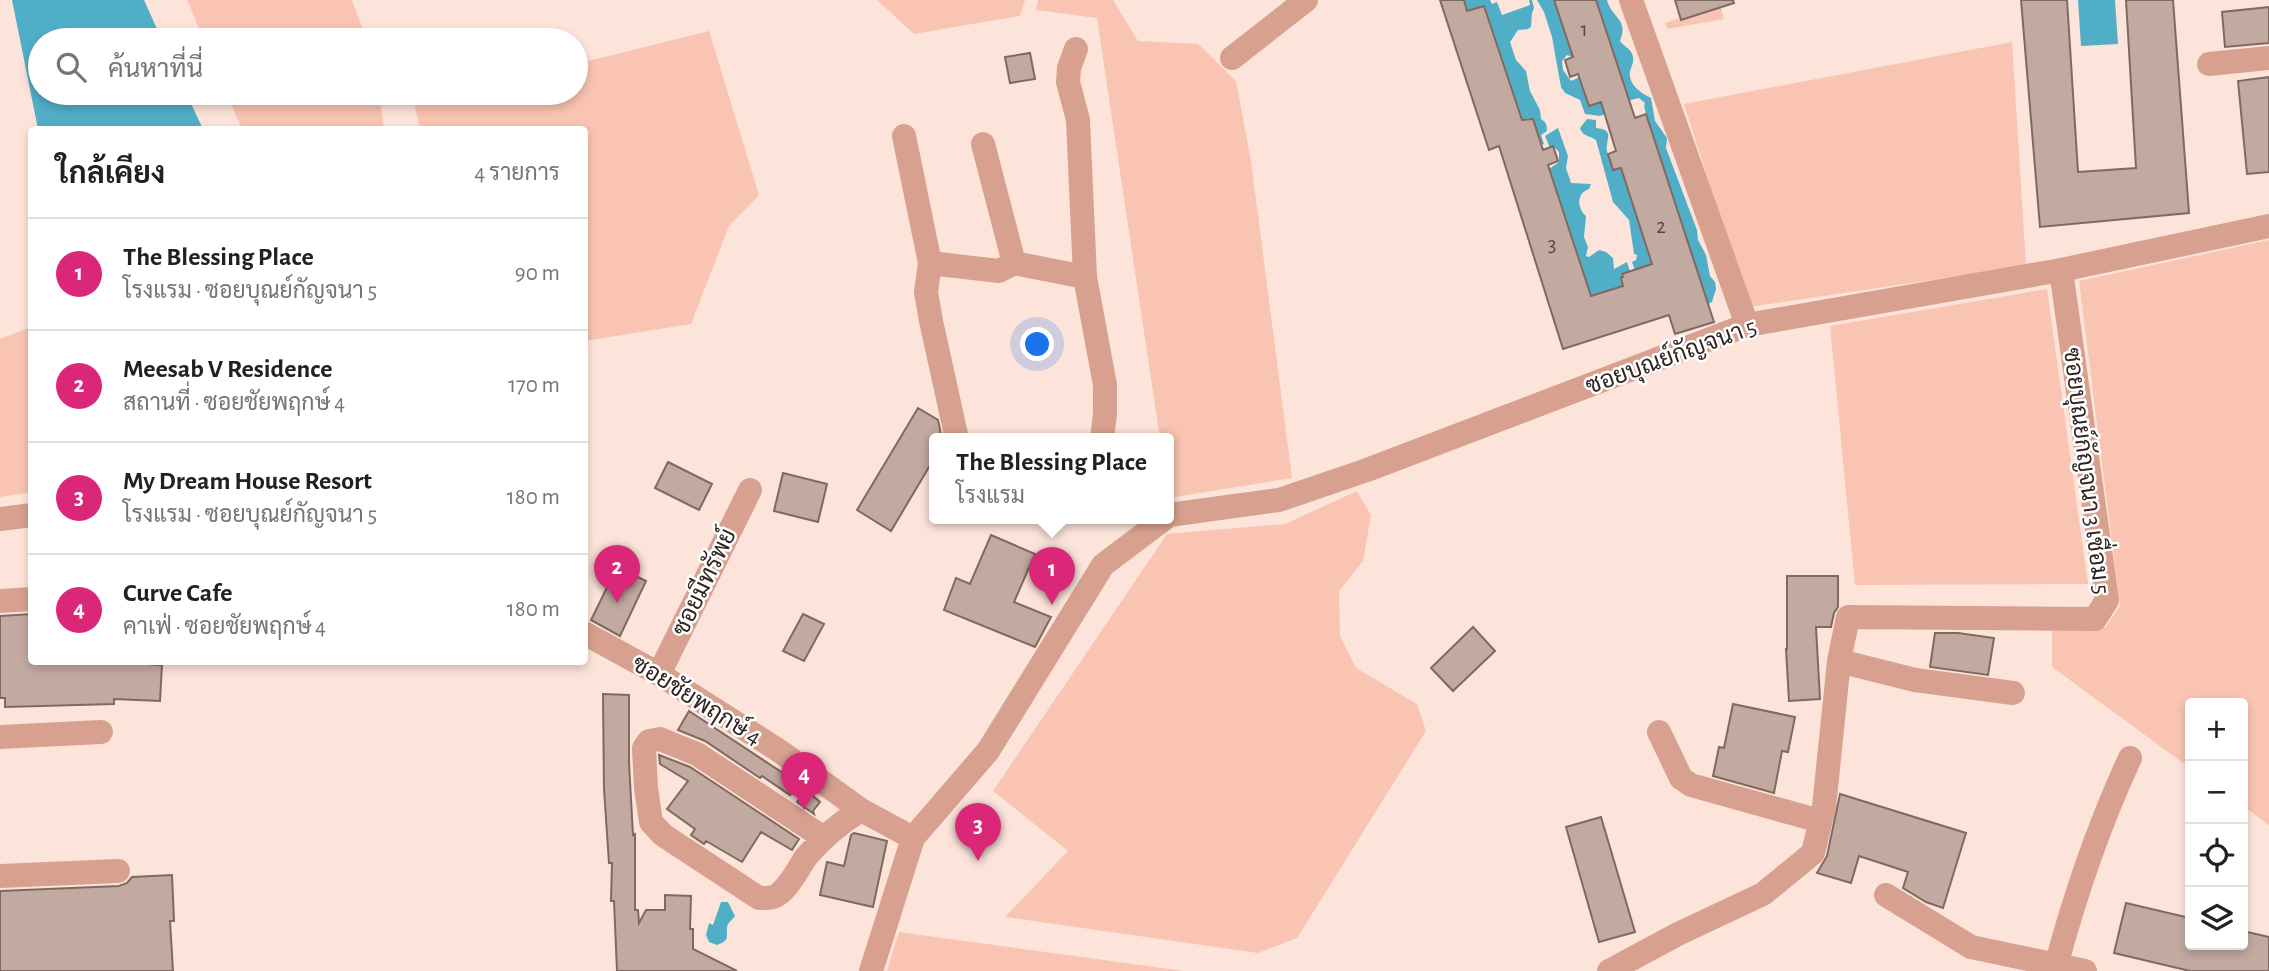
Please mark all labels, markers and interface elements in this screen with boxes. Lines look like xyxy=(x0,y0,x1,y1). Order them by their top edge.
house number: 1 xyxy=(1580,19,1588,40)
search box xyxy=(28,28,588,105)
icon: search xyxy=(52,48,90,86)
text: ค้นหาที่นี่ xyxy=(108,56,203,82)
text: ใกล้เคียง xyxy=(56,159,165,189)
text: 4 รายการ xyxy=(474,162,560,185)
house number: 2 xyxy=(1656,216,1666,237)
house number: 3 xyxy=(1548,234,1556,255)
text: The Blessing Place xyxy=(123,244,314,270)
text: 1 xyxy=(75,262,83,285)
text: 90 m xyxy=(515,262,560,285)
text: โรงแรม · ซอยบุณย์กัญจนา 5 xyxy=(123,280,377,303)
street label: ซอยบุณย์กัญจนา 5 xyxy=(1581,310,1761,402)
your location xyxy=(1020,327,1054,361)
street label: ซอยบุณย์กัญจนา 3 เชื่อม 5 xyxy=(2056,345,2123,596)
text: Meesab V Residence xyxy=(123,356,333,382)
text: 2 xyxy=(74,374,84,397)
text: 170 m xyxy=(508,374,560,397)
text: สถานที่ · ซอยชัยพฤกษ์ 4 xyxy=(123,392,345,415)
popup xyxy=(929,433,1174,524)
text: The Blessing Place xyxy=(956,449,1147,475)
text: My Dream House Resort xyxy=(123,468,372,494)
text: โรงแรม xyxy=(956,485,1025,508)
text: 3 xyxy=(74,486,84,509)
text: 180 m xyxy=(507,486,560,509)
text: โรงแรม · ซอยบุณย์กัญจนา 5 xyxy=(123,504,377,527)
street label: ซอยมีทรัพย์ xyxy=(664,523,741,640)
pin: 2 xyxy=(594,545,640,603)
pin: 1 xyxy=(1029,547,1075,605)
text: Curve Cafe xyxy=(123,580,232,606)
text: 4 xyxy=(73,598,85,621)
text: 180 m xyxy=(507,598,560,621)
text: คาเฟ่ · ซอยชัยพฤกษ์ 4 xyxy=(123,616,326,639)
street label: ซอยชัยพฤกษ์ 4 xyxy=(627,647,768,751)
map controls xyxy=(2185,698,2248,950)
button: + xyxy=(2185,698,2248,761)
pin: 4 xyxy=(781,752,827,810)
button: − xyxy=(2185,761,2248,824)
pin: 3 xyxy=(955,803,1001,861)
button: locate xyxy=(2185,824,2248,887)
button: layers xyxy=(2185,887,2248,950)

